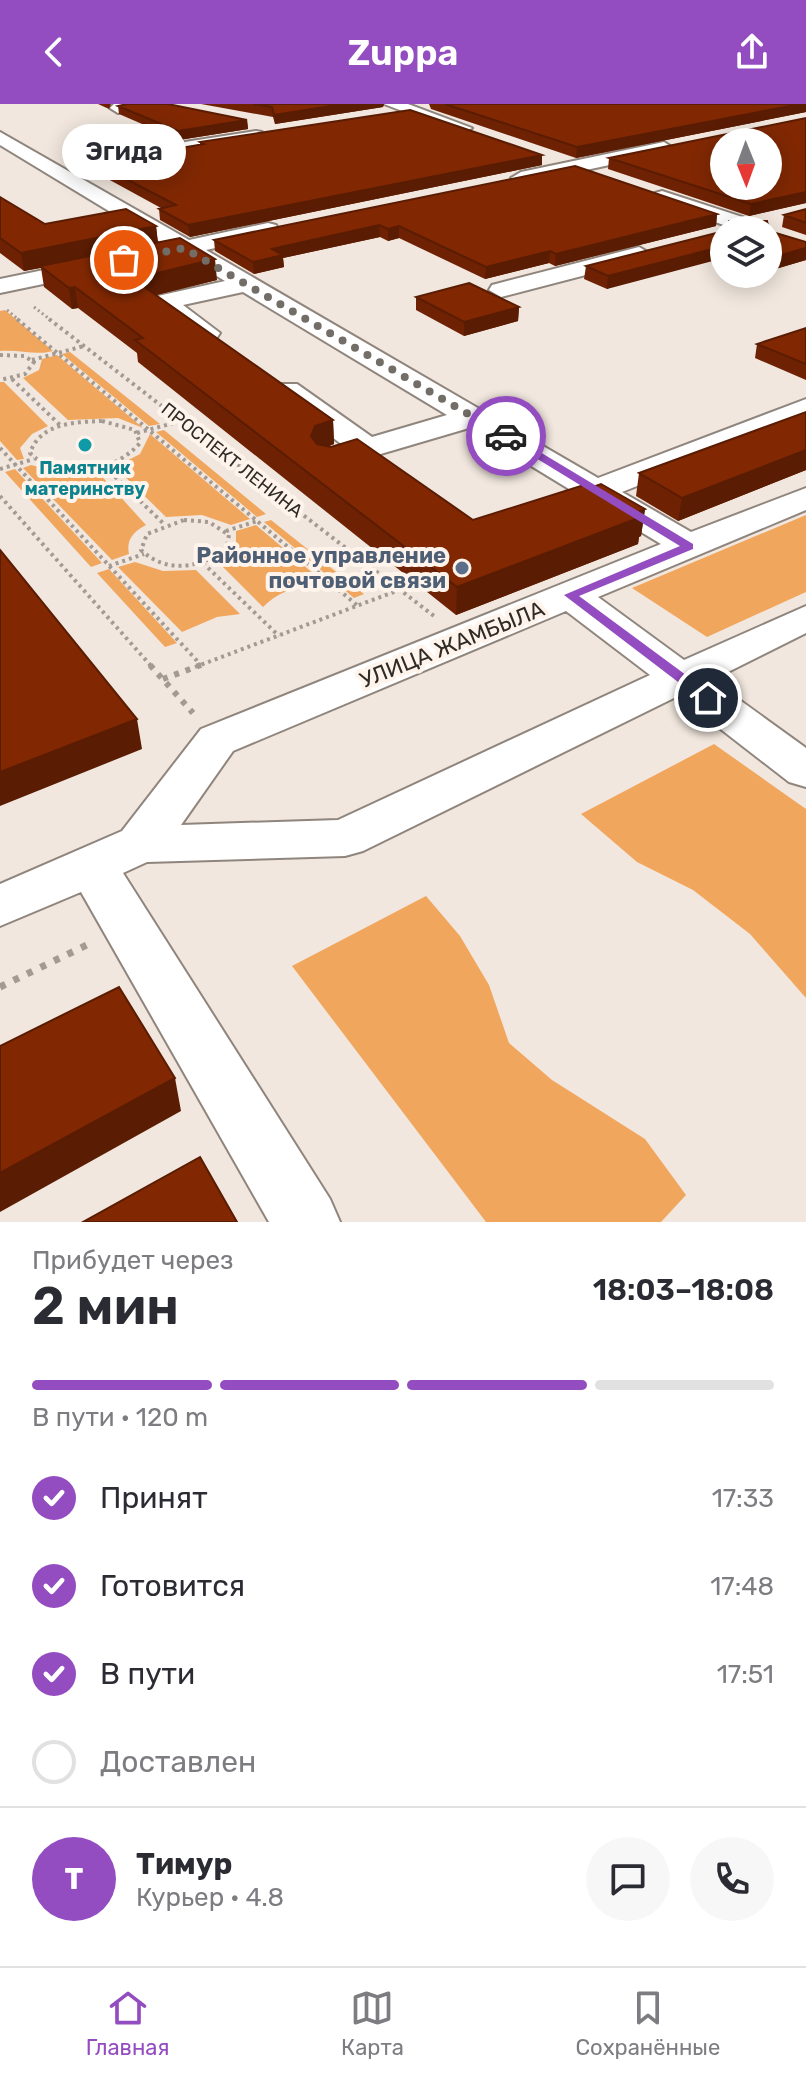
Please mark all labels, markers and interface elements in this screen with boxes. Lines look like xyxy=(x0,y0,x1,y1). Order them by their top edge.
icon: back xyxy=(32,30,76,74)
icon: share xyxy=(730,30,774,74)
text: Zuppa xyxy=(348,31,458,74)
callout: Эгида xyxy=(62,124,186,180)
north arrow xyxy=(710,128,782,200)
map controls xyxy=(710,128,782,288)
text: Эгида xyxy=(85,136,163,167)
button: layers xyxy=(710,216,782,288)
pin xyxy=(90,226,158,294)
icon: bag xyxy=(102,238,146,282)
courier xyxy=(466,396,546,476)
street label: ПРОСПЕКТ ЛЕНИНА xyxy=(157,398,307,522)
icon: car xyxy=(484,414,528,458)
marker: Памятник материнству xyxy=(76,436,94,454)
place label: Памятник материнству xyxy=(25,457,146,500)
place label: Районное управление почтовой связи xyxy=(196,542,446,594)
marker: Районное управление почтовой связи xyxy=(453,559,471,577)
street label: УЛИЦА ЖАМБЫЛА xyxy=(356,595,549,694)
pin xyxy=(674,664,742,732)
icon: home xyxy=(686,676,730,720)
text: Прибудет через xyxy=(32,1245,233,1276)
text: 18:03–18:08 xyxy=(593,1272,774,1308)
text: 2 мин xyxy=(32,1275,179,1337)
text: В пути · 120 m xyxy=(32,1402,208,1433)
icon: check xyxy=(32,1476,76,1520)
text: Принят xyxy=(100,1480,208,1516)
text: 17:33 xyxy=(712,1483,774,1514)
icon: check xyxy=(32,1564,76,1608)
text: Готовится xyxy=(100,1568,245,1604)
text: 17:48 xyxy=(710,1571,774,1602)
icon: check xyxy=(32,1652,76,1696)
text: В пути xyxy=(100,1656,195,1692)
text: 17:51 xyxy=(717,1659,774,1690)
text: Доставлен xyxy=(100,1744,256,1780)
button: chat xyxy=(586,1837,670,1921)
button: phone xyxy=(690,1837,774,1921)
text: Тимур xyxy=(136,1846,232,1882)
text: Т xyxy=(65,1861,83,1897)
text: Курьер · 4.8 xyxy=(136,1882,284,1913)
tab: Главная xyxy=(86,1986,169,2061)
tab: Карта xyxy=(341,1986,404,2061)
tab: Сохранённые xyxy=(575,1986,720,2061)

